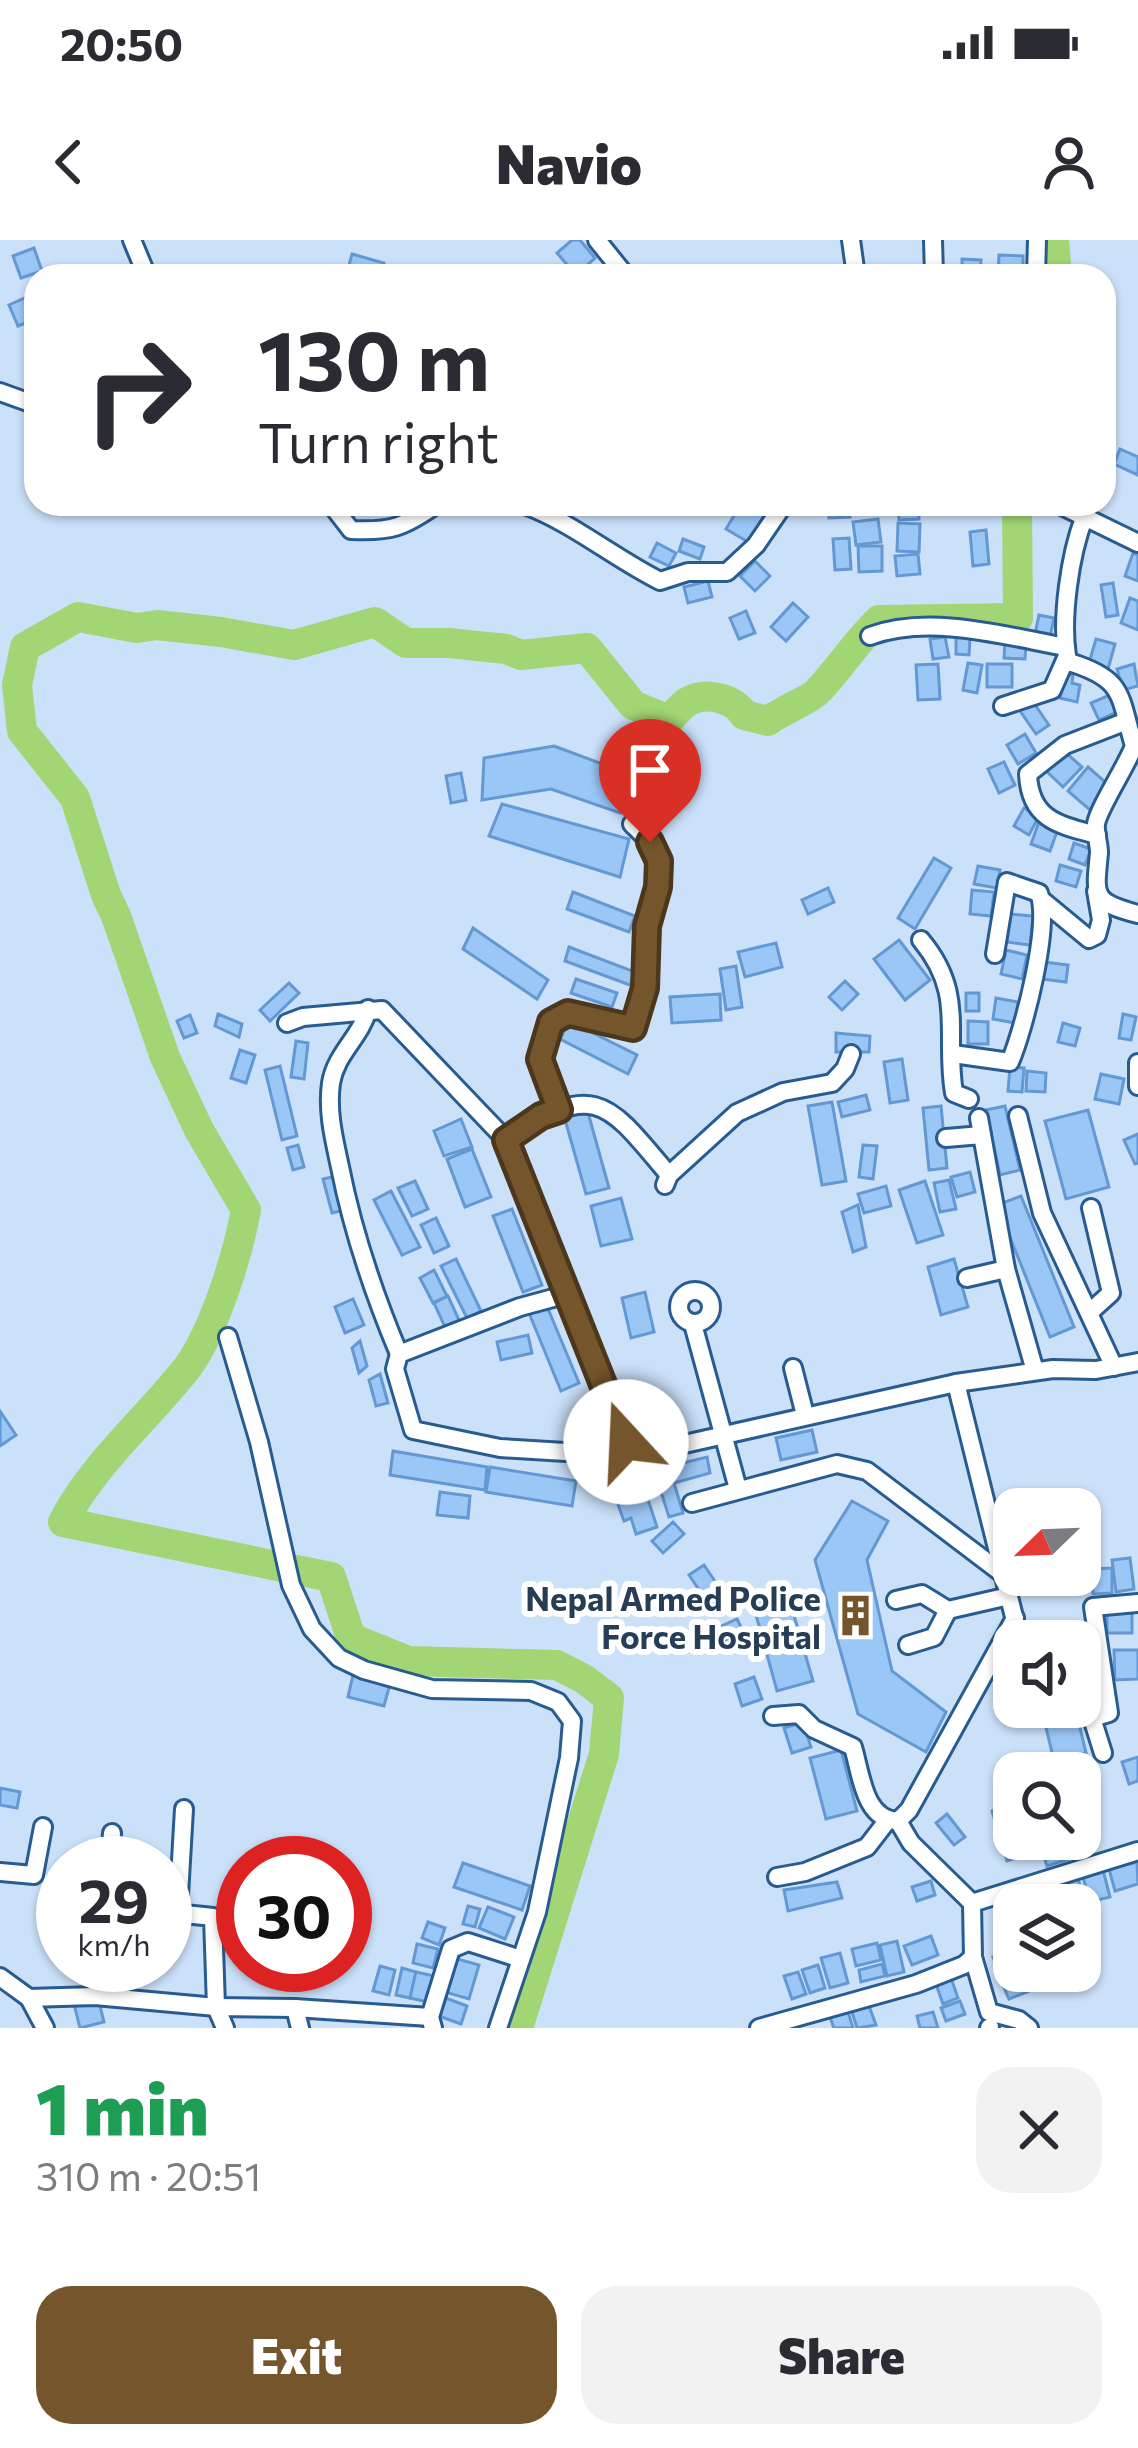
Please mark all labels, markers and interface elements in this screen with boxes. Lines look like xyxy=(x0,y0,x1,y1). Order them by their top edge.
text: 20:50 xyxy=(60,15,183,70)
icon: back xyxy=(36,129,102,195)
text: Navio xyxy=(496,129,642,195)
icon: person xyxy=(1036,129,1102,195)
text: 130 m xyxy=(258,306,490,408)
icon: right xyxy=(60,312,216,468)
text: Turn right xyxy=(258,408,499,474)
pin xyxy=(599,719,701,842)
icon: arrive xyxy=(617,737,683,803)
position arrow xyxy=(563,1379,689,1505)
north arrow xyxy=(993,1488,1101,1596)
map controls xyxy=(993,1488,1101,1992)
place label: Nepal Armed Police Force Hospital xyxy=(525,1577,821,1656)
building icon: Nepal Armed Police Force Hospital xyxy=(832,1593,878,1639)
button: sound xyxy=(993,1620,1101,1728)
button: search xyxy=(993,1752,1101,1860)
speed limit sign: 30 xyxy=(216,1836,372,1992)
text: 29 xyxy=(79,1862,149,1935)
button: layers xyxy=(993,1884,1101,1992)
text: km/h xyxy=(78,1925,150,1962)
text: 1 min xyxy=(36,2062,209,2150)
button: close xyxy=(976,2067,1102,2193)
text: 310 m · 20:51 xyxy=(36,2151,261,2199)
button: Exit xyxy=(36,2286,557,2424)
button: Share xyxy=(581,2286,1102,2424)

